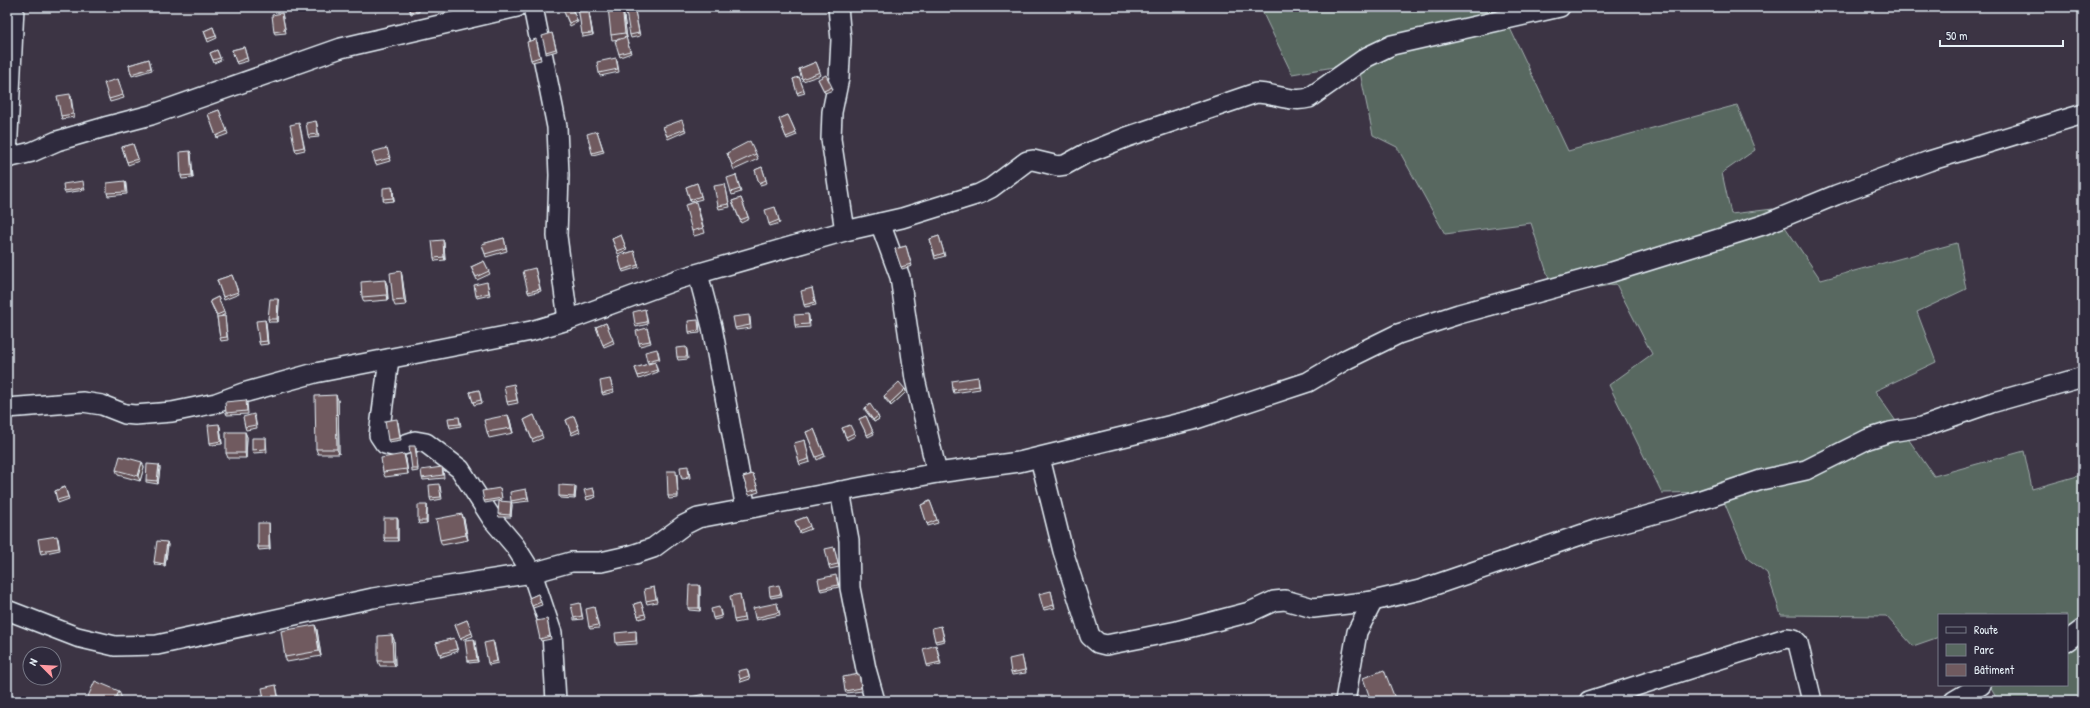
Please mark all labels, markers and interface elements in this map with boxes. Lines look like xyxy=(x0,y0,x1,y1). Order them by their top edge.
scale bar xyxy=(1940,22,2063,48)
text: 50 m xyxy=(1946,27,1967,44)
legend xyxy=(1938,614,2068,686)
text: Route xyxy=(1974,621,1998,638)
text: Parc xyxy=(1974,641,1994,658)
north arrow xyxy=(22,646,62,686)
text: N xyxy=(25,656,41,667)
text: Bâtiment xyxy=(1974,661,2015,678)

